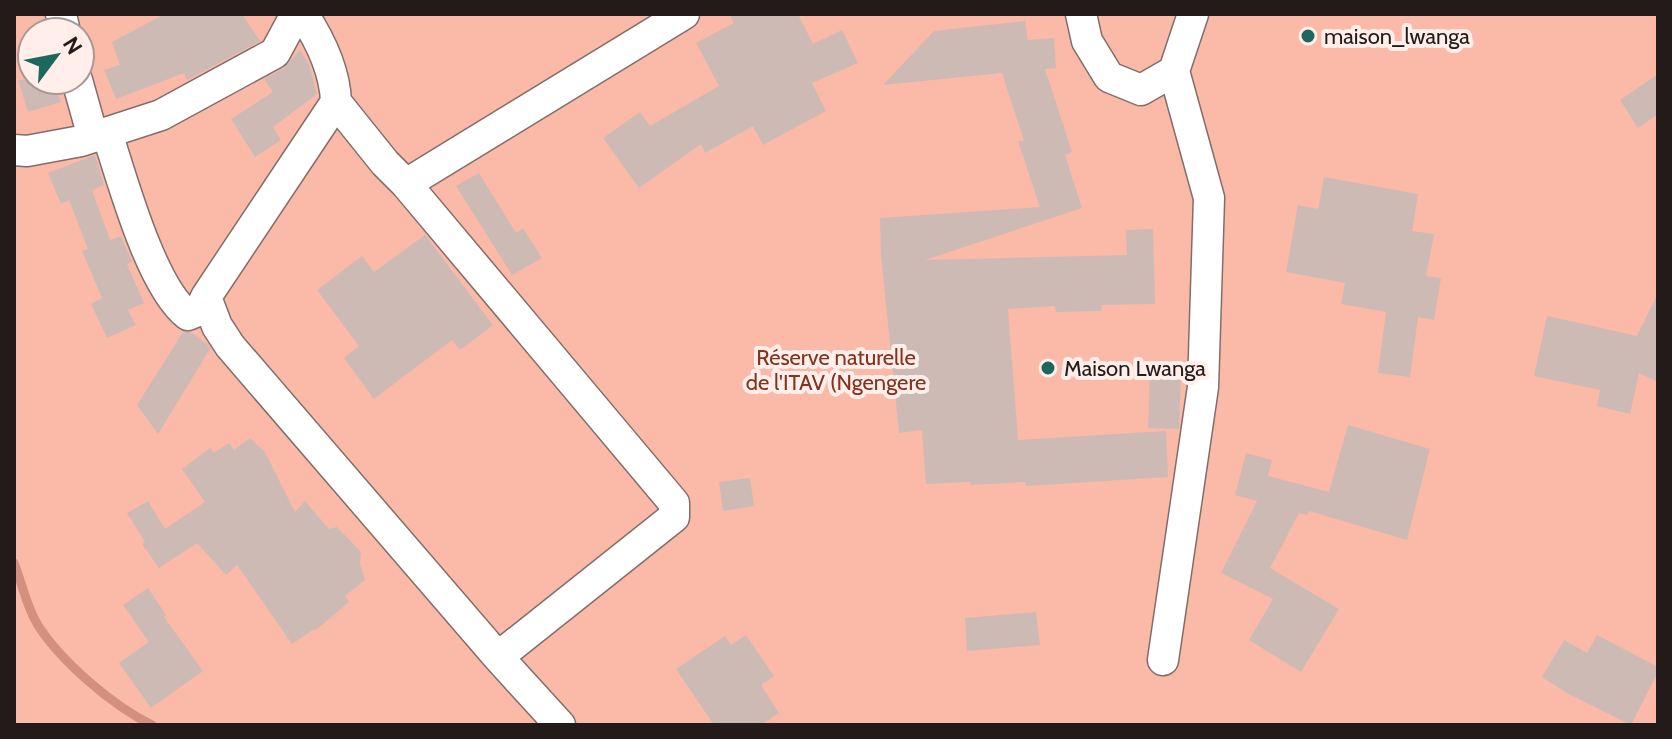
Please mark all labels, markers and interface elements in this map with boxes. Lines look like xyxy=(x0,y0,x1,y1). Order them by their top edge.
north arrow xyxy=(16,16,96,96)
place label: maison_lwanga xyxy=(1324,23,1470,50)
marker: maison_lwanga xyxy=(1299,27,1317,45)
text: N xyxy=(57,32,88,59)
park label: Réserve naturelle de l'ITAV (Ngengere xyxy=(746,344,926,396)
place label: Maison Lwanga xyxy=(1064,355,1206,382)
marker: Maison Lwanga xyxy=(1039,359,1057,377)

